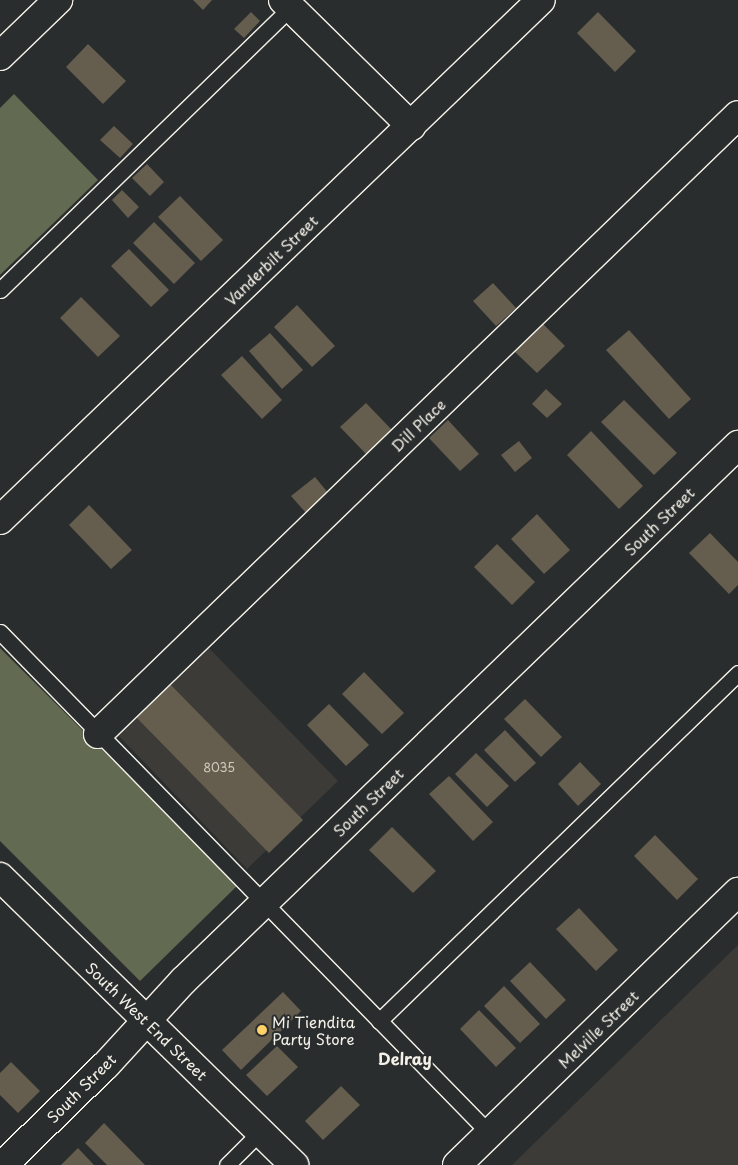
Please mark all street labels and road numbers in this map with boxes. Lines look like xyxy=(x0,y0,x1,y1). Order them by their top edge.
street label: Vanderbilt Street xyxy=(221,211,321,309)
street label: Dill Place xyxy=(387,395,449,455)
street label: South Street xyxy=(620,483,698,559)
street label: South Street xyxy=(329,764,407,840)
street label: South West End Street xyxy=(82,958,212,1084)
street label: Melville Street xyxy=(554,986,642,1072)
street label: South Street xyxy=(42,1049,120,1127)

